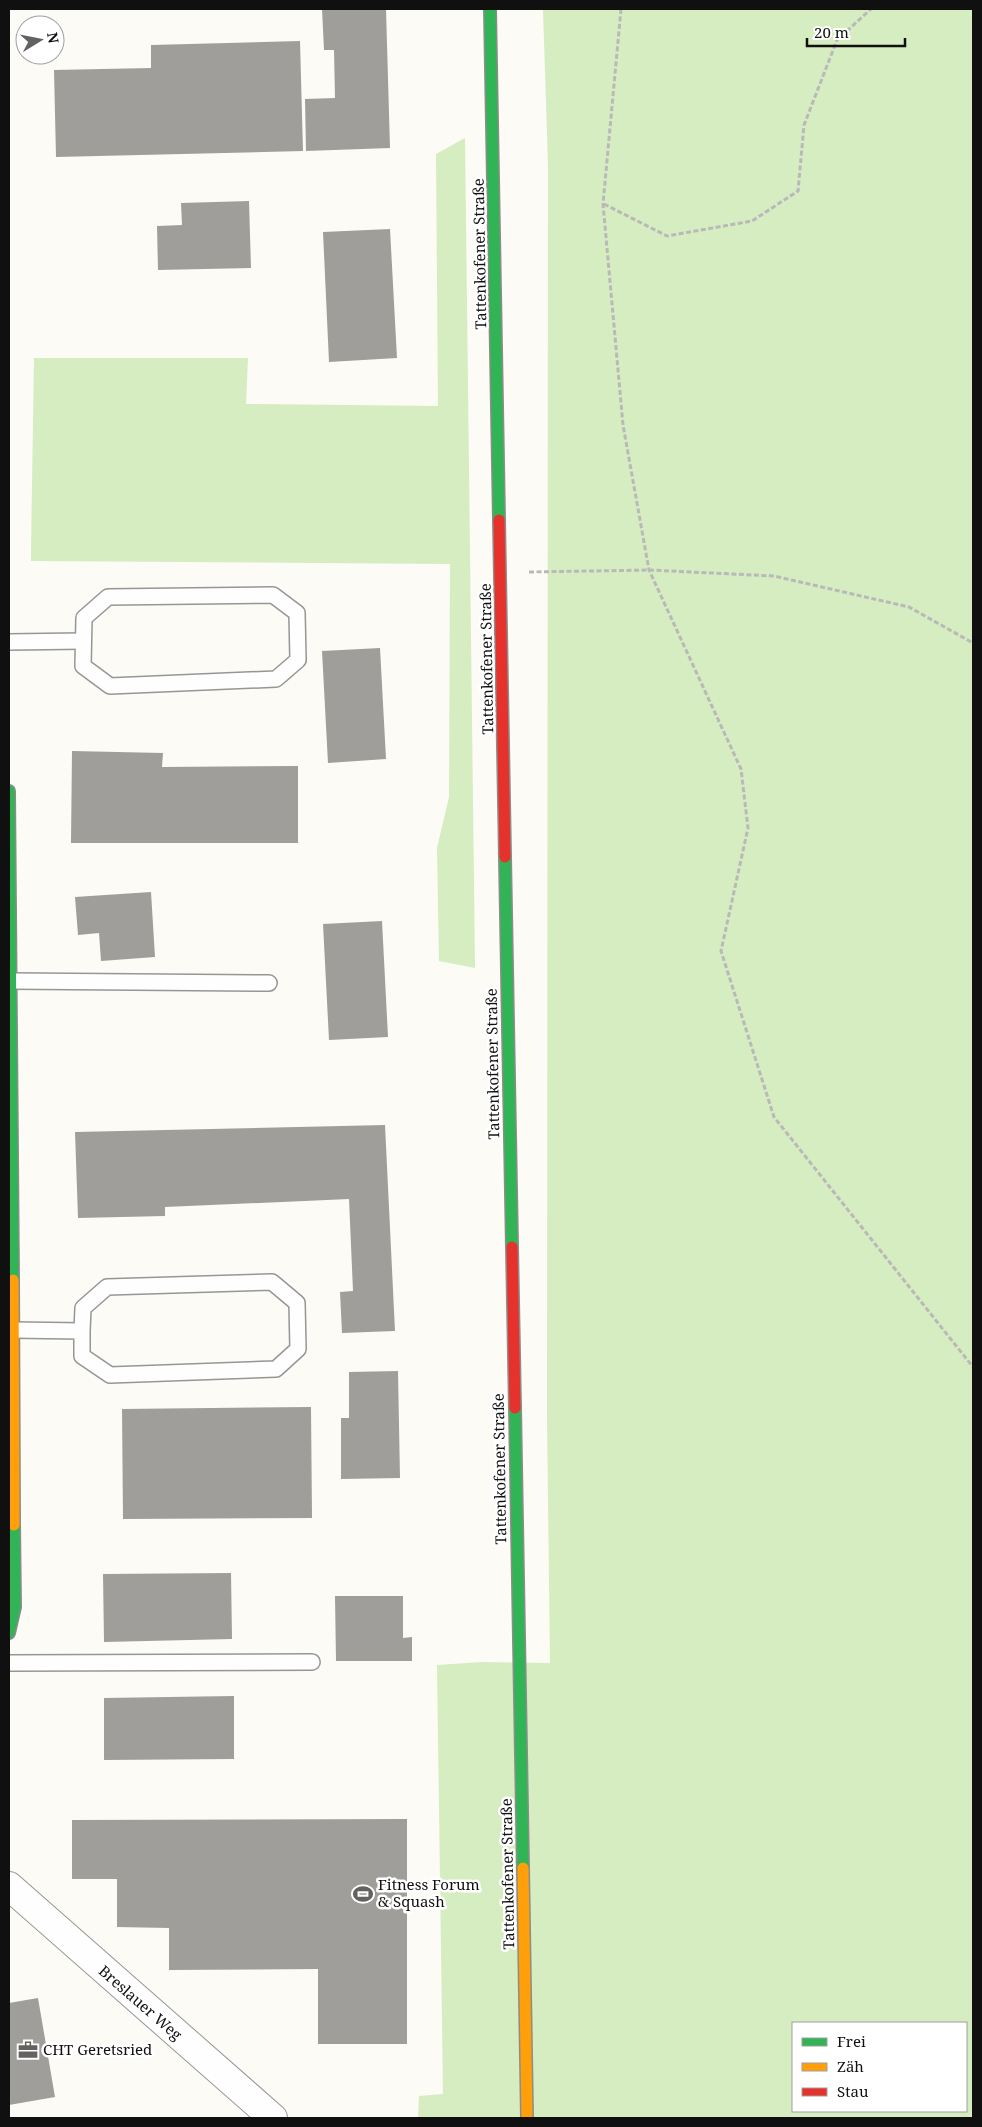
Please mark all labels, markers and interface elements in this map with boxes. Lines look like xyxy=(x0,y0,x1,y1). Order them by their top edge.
north arrow xyxy=(15,15,65,65)
scale bar xyxy=(807,15,904,47)
text: 20 m xyxy=(814,22,849,42)
text: N xyxy=(43,31,64,45)
street label: Tattenkofener Straße xyxy=(468,178,490,330)
street label: Tattenkofener Straße xyxy=(475,583,497,735)
street label: Tattenkofener Straße xyxy=(481,988,503,1140)
street label: Tattenkofener Straße xyxy=(488,1393,510,1545)
street label: Tattenkofener Straße xyxy=(496,1798,518,1950)
place label: Fitness Forum & Squash xyxy=(378,1874,480,1911)
sports icon: Fitness Forum & Squash xyxy=(352,1883,374,1905)
street label: Breslauer Weg xyxy=(95,1961,187,2044)
legend xyxy=(792,2022,967,2112)
text: Frei xyxy=(837,2031,866,2051)
office icon: CHT Geretsried xyxy=(17,2039,39,2061)
place label: CHT Geretsried xyxy=(43,2039,152,2059)
text: Zäh xyxy=(837,2056,864,2076)
text: Stau xyxy=(837,2081,869,2101)

